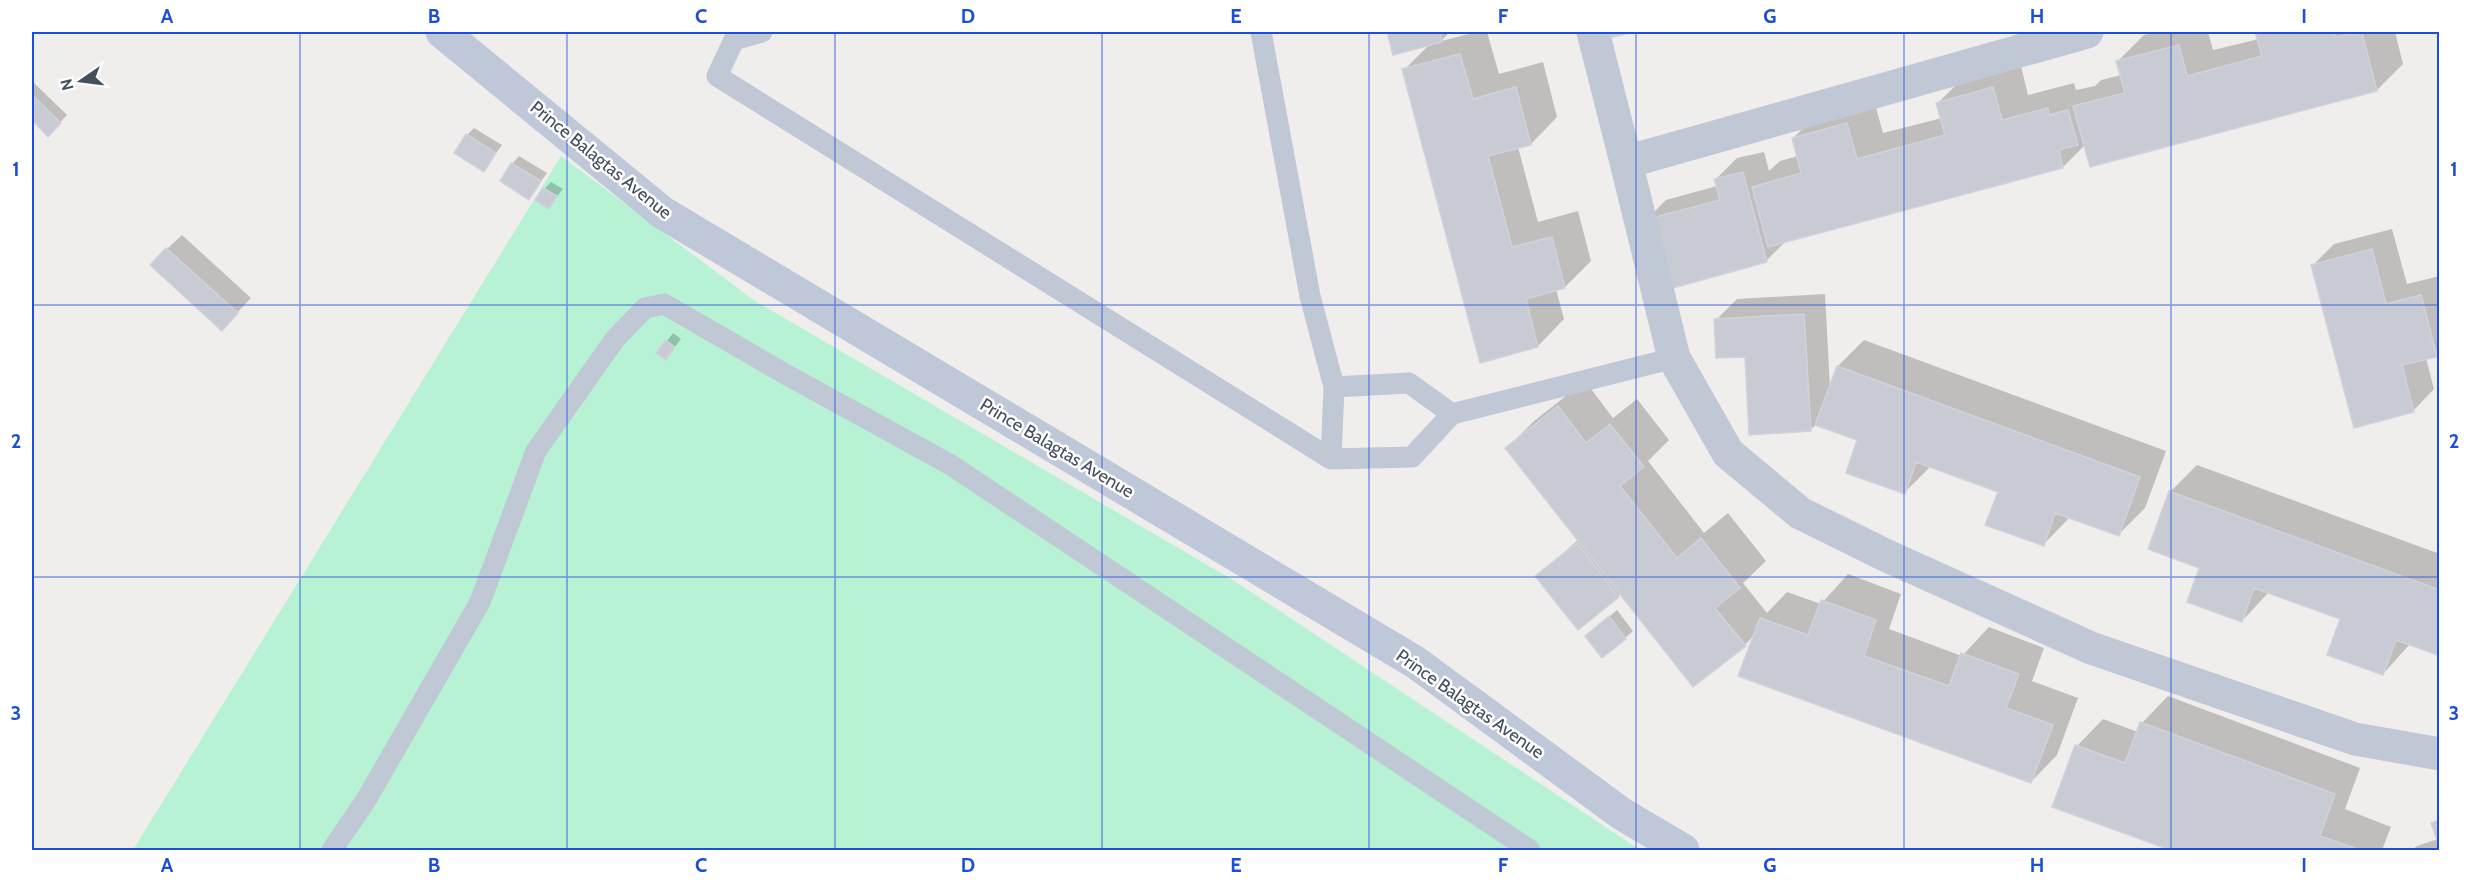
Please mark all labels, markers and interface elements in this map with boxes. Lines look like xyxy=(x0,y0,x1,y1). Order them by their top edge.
text: A xyxy=(161,4,174,28)
text: B xyxy=(428,4,440,28)
text: C xyxy=(695,4,707,28)
text: D xyxy=(961,4,975,28)
text: E xyxy=(1230,4,1242,28)
text: F xyxy=(1498,4,1509,28)
text: G xyxy=(1763,4,1777,28)
text: H xyxy=(2030,4,2044,28)
text: I xyxy=(2301,4,2307,28)
north arrow xyxy=(51,51,111,111)
text: N xyxy=(56,77,78,92)
street label: Prince Balagtas Avenue xyxy=(526,96,676,224)
text: 1 xyxy=(12,157,20,181)
text: 1 xyxy=(2450,157,2458,181)
street label: Prince Balagtas Avenue xyxy=(976,393,1138,503)
text: 2 xyxy=(11,429,21,453)
text: 2 xyxy=(2449,429,2459,453)
street label: Prince Balagtas Avenue xyxy=(1392,645,1548,763)
text: 3 xyxy=(11,701,21,725)
text: 3 xyxy=(2449,701,2459,725)
text: A xyxy=(161,853,174,877)
text: B xyxy=(428,853,440,877)
text: C xyxy=(695,853,707,877)
text: D xyxy=(961,853,975,877)
text: E xyxy=(1230,853,1242,877)
text: F xyxy=(1498,853,1509,877)
text: G xyxy=(1763,853,1777,877)
text: H xyxy=(2030,853,2044,877)
text: I xyxy=(2301,853,2307,877)

